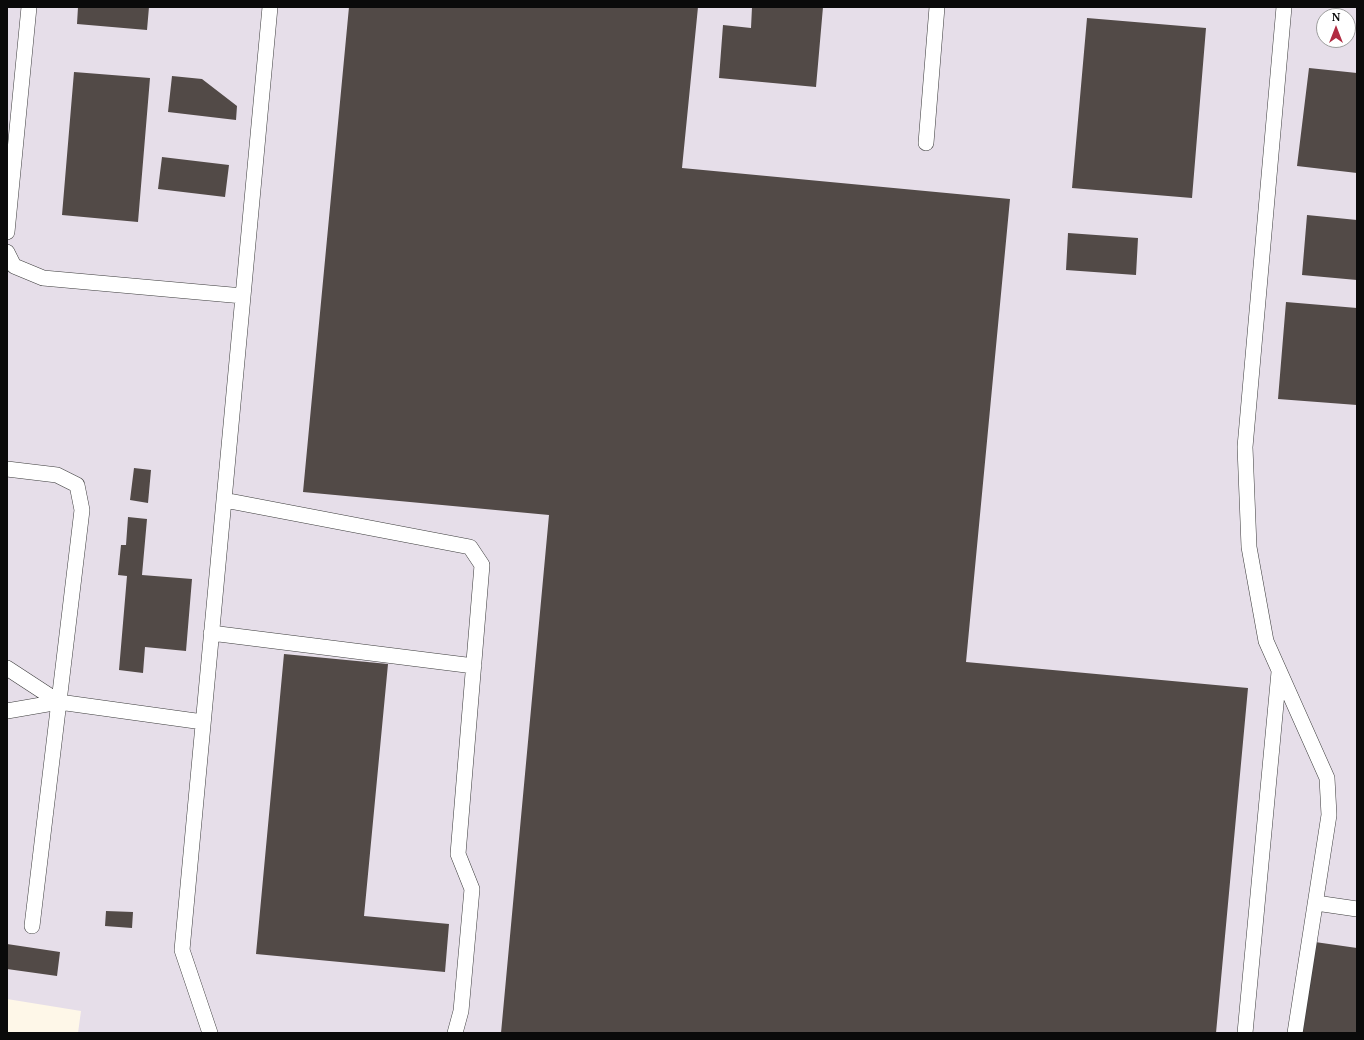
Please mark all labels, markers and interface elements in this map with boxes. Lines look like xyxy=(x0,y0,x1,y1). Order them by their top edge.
north arrow xyxy=(1316,8,1356,48)
text: N xyxy=(1332,9,1340,24)

